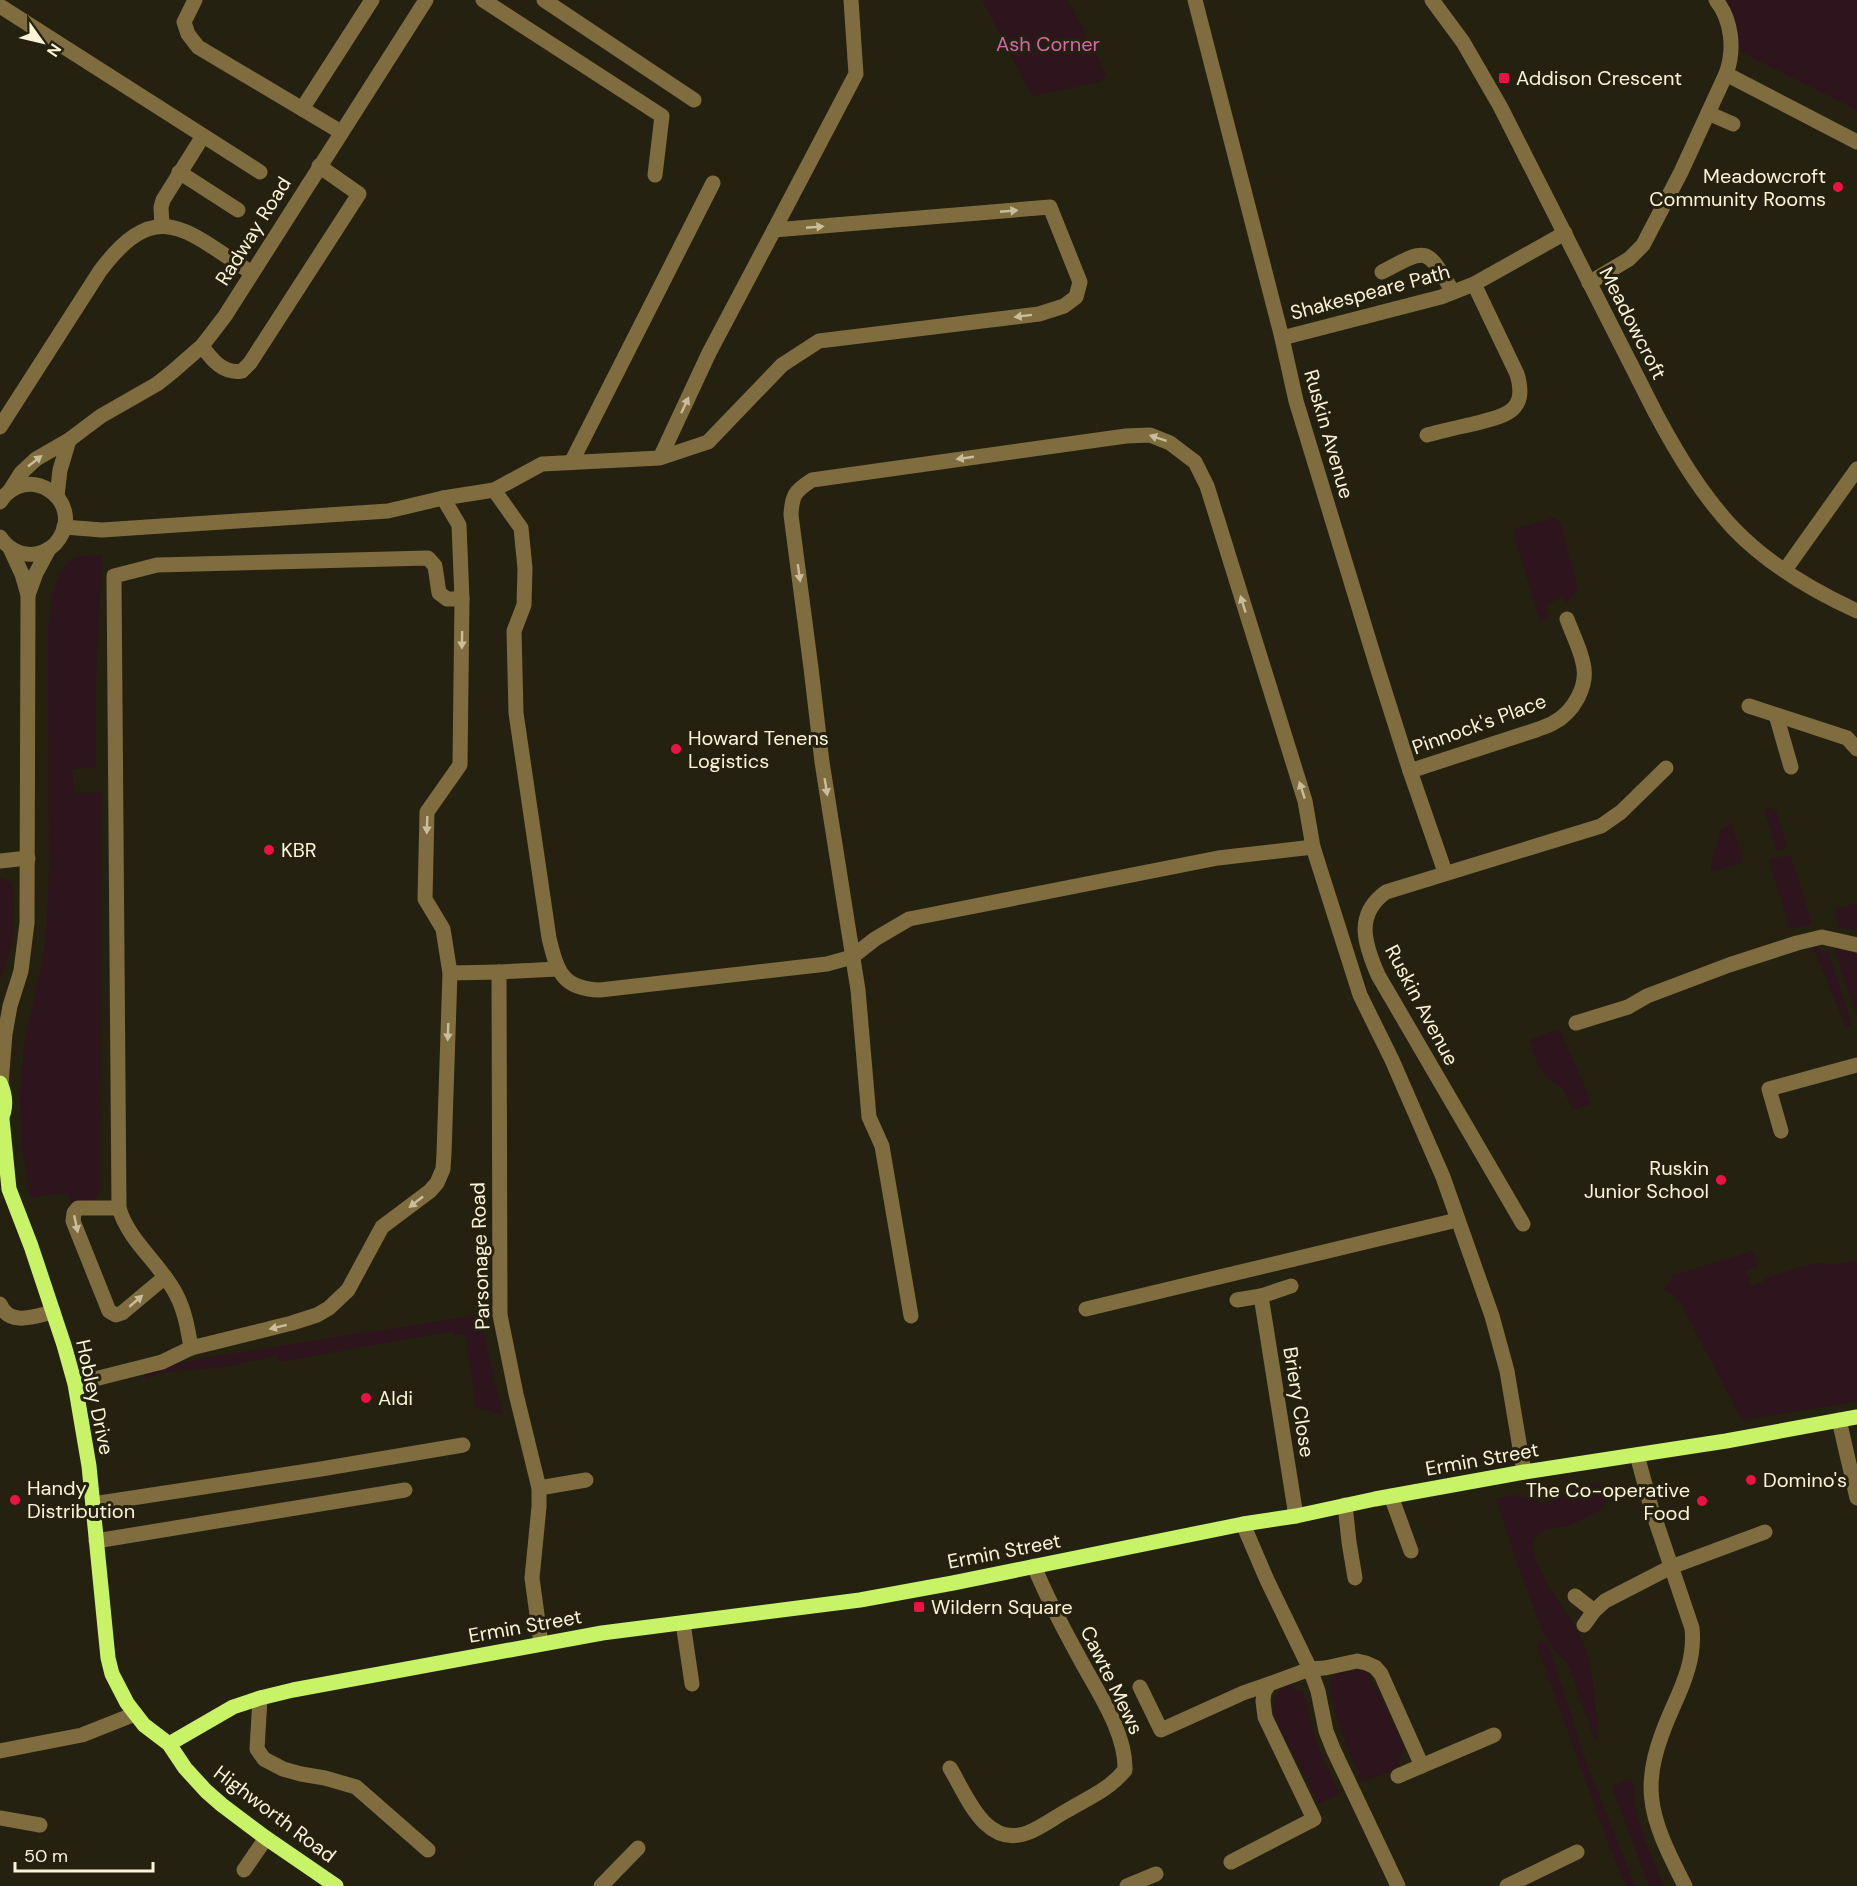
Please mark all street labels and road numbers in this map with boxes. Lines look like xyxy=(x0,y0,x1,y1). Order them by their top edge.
street label: Radway Road xyxy=(209,172,297,290)
street label: Shakespeare Path xyxy=(1287,258,1453,326)
street label: Meadowcroft xyxy=(1594,262,1673,384)
street label: Ruskin Avenue xyxy=(1298,366,1360,502)
street label: Pinnock's Place xyxy=(1408,688,1550,760)
street label: Ruskin Avenue xyxy=(1379,940,1465,1070)
street label: Parsonage Road xyxy=(464,1182,496,1330)
street label: Hobley Drive xyxy=(70,1337,120,1457)
street label: Briery Close xyxy=(1277,1345,1321,1459)
street label: Ermin Street xyxy=(1423,1436,1541,1482)
street label: Ermin Street xyxy=(945,1527,1063,1575)
street label: Ermin Street xyxy=(466,1603,584,1649)
street label: Cawte Mews xyxy=(1075,1621,1149,1739)
street label: Highworth Road xyxy=(209,1760,341,1868)

